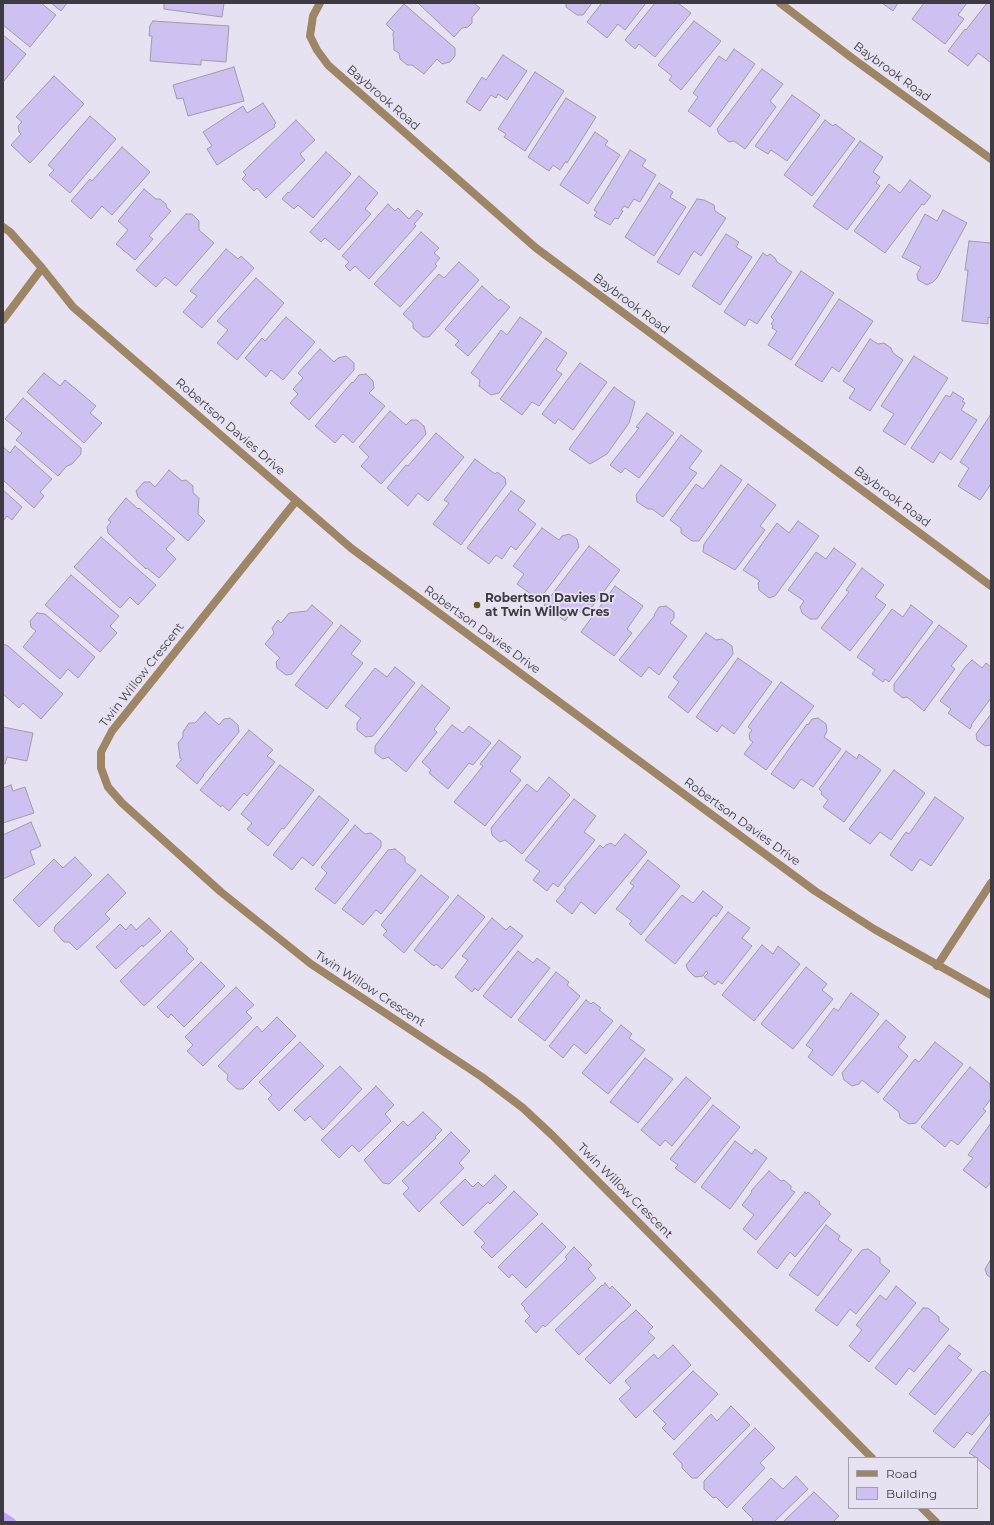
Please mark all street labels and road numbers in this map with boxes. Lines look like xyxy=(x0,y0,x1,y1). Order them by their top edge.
street label: Baybrook Road xyxy=(851,39,933,105)
street label: Baybrook Road xyxy=(344,62,422,134)
street label: Baybrook Road xyxy=(590,271,672,337)
street label: Robertson Davies Drive xyxy=(172,376,288,478)
street label: Baybrook Road xyxy=(851,464,933,530)
street label: Robertson Davies Drive xyxy=(421,583,543,677)
street label: Twin Willow Crescent xyxy=(97,620,187,730)
street label: Robertson Davies Drive xyxy=(681,775,803,869)
street label: Twin Willow Crescent xyxy=(312,948,428,1030)
street label: Twin Willow Crescent xyxy=(574,1140,676,1242)

